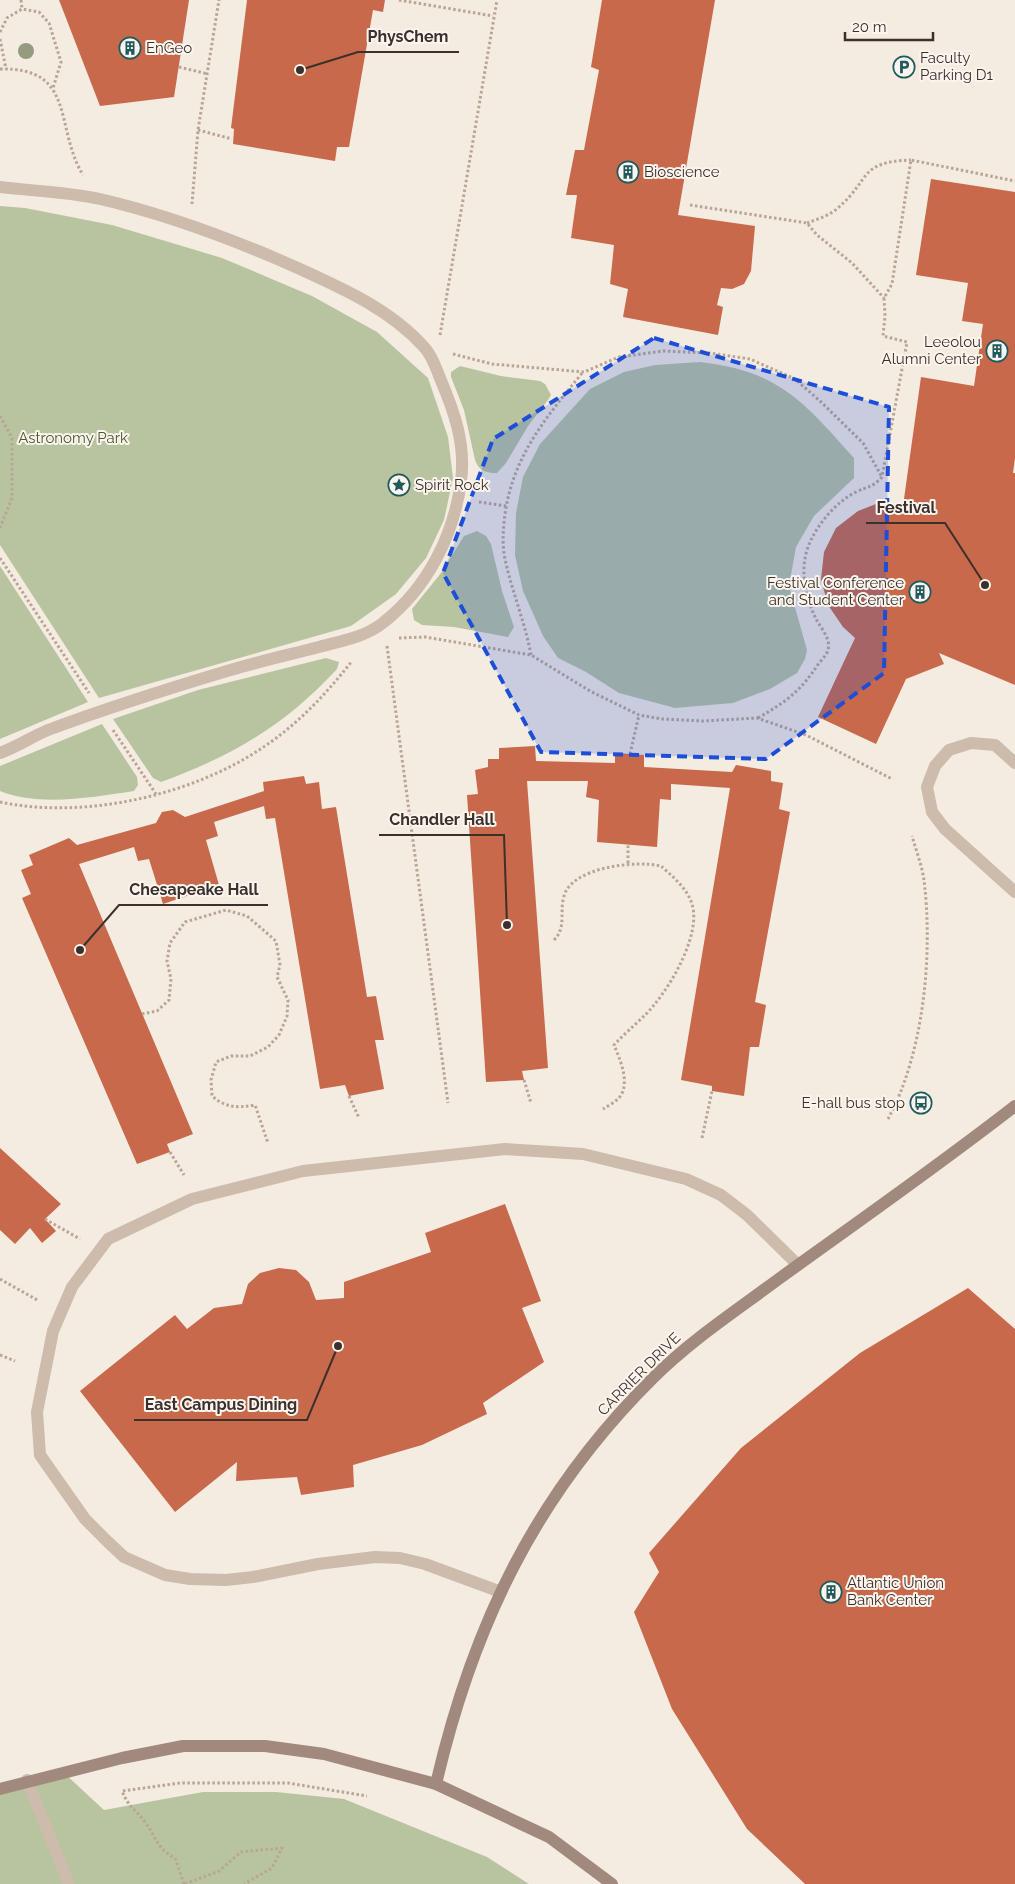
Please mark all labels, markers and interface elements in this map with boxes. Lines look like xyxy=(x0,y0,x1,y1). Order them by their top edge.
scale bar xyxy=(845,10,932,42)
text: 20 m xyxy=(852,18,887,36)
callout: PhysChem xyxy=(358,21,459,52)
text: PhysChem xyxy=(367,27,449,46)
building icon: EnGeo xyxy=(118,36,142,60)
place label: EnGeo xyxy=(146,39,192,57)
place label: Faculty Parking D1 xyxy=(920,49,993,84)
parking icon: Faculty Parking D1 xyxy=(892,55,916,79)
building icon: Bioscience xyxy=(616,160,640,184)
place label: Bioscience xyxy=(644,163,720,181)
place label: Leeolou Alumni Center xyxy=(882,333,982,368)
building icon: Leeolou Alumni Center xyxy=(985,339,1009,363)
park label: Astronomy Park xyxy=(18,429,128,447)
place icon: Spirit Rock xyxy=(387,473,411,497)
place label: Spirit Rock xyxy=(415,476,489,494)
callout: Festival xyxy=(866,492,945,523)
text: Festival xyxy=(876,498,937,517)
place label: Festival Conference and Student Center xyxy=(767,574,905,609)
building icon: Festival Conference and Student Center xyxy=(908,580,932,604)
callout: Chandler Hall xyxy=(379,804,504,835)
text: Chandler Hall xyxy=(389,810,496,829)
callout: Chesapeake Hall xyxy=(119,874,268,905)
text: Chesapeake Hall xyxy=(129,880,260,899)
bus stop icon: E-hall bus stop xyxy=(909,1091,933,1115)
place label: E-hall bus stop xyxy=(802,1094,905,1112)
street label: CARRIER DRIVE xyxy=(594,1329,684,1419)
callout: East Campus Dining xyxy=(134,1389,307,1420)
text: East Campus Dining xyxy=(145,1395,297,1414)
place label: Atlantic Union Bank Center xyxy=(847,1574,944,1609)
building icon: Atlantic Union Bank Center xyxy=(819,1580,843,1604)

